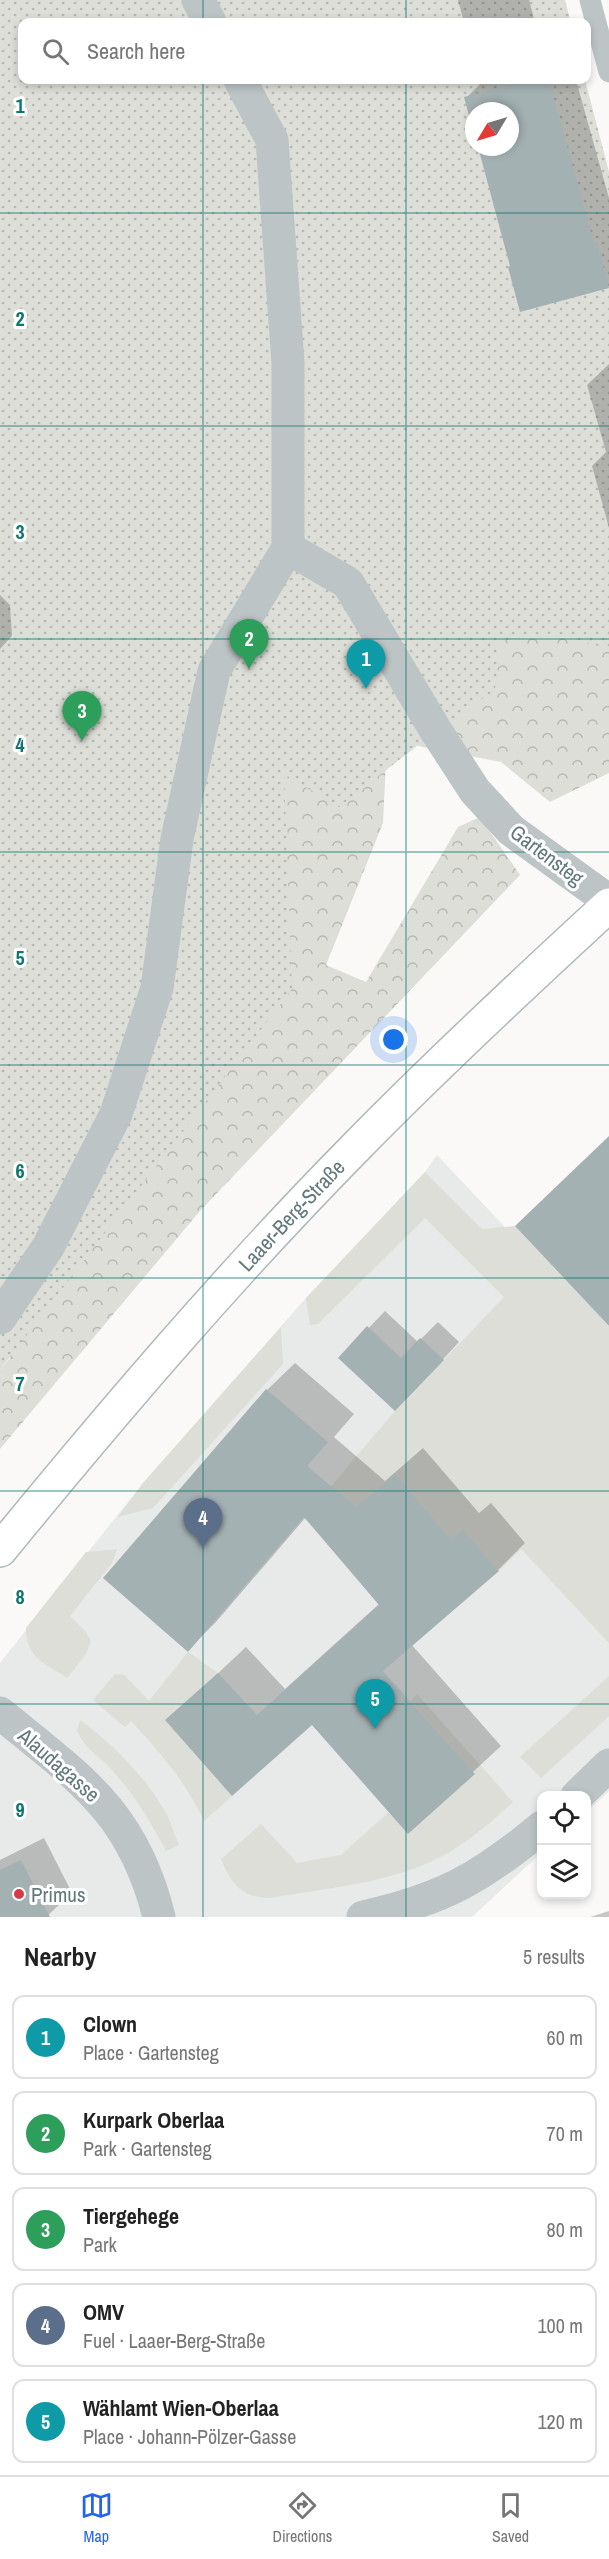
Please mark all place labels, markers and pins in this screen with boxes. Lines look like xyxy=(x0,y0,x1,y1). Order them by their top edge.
pin: 2 xyxy=(230,620,268,669)
pin: 1 xyxy=(346,640,386,689)
pin: 3 xyxy=(62,692,101,741)
pin: 4 xyxy=(184,1498,222,1548)
pin: 5 xyxy=(356,1680,394,1729)
place label: Primus xyxy=(31,1880,86,1909)
marker: Primus xyxy=(12,1887,26,1901)

